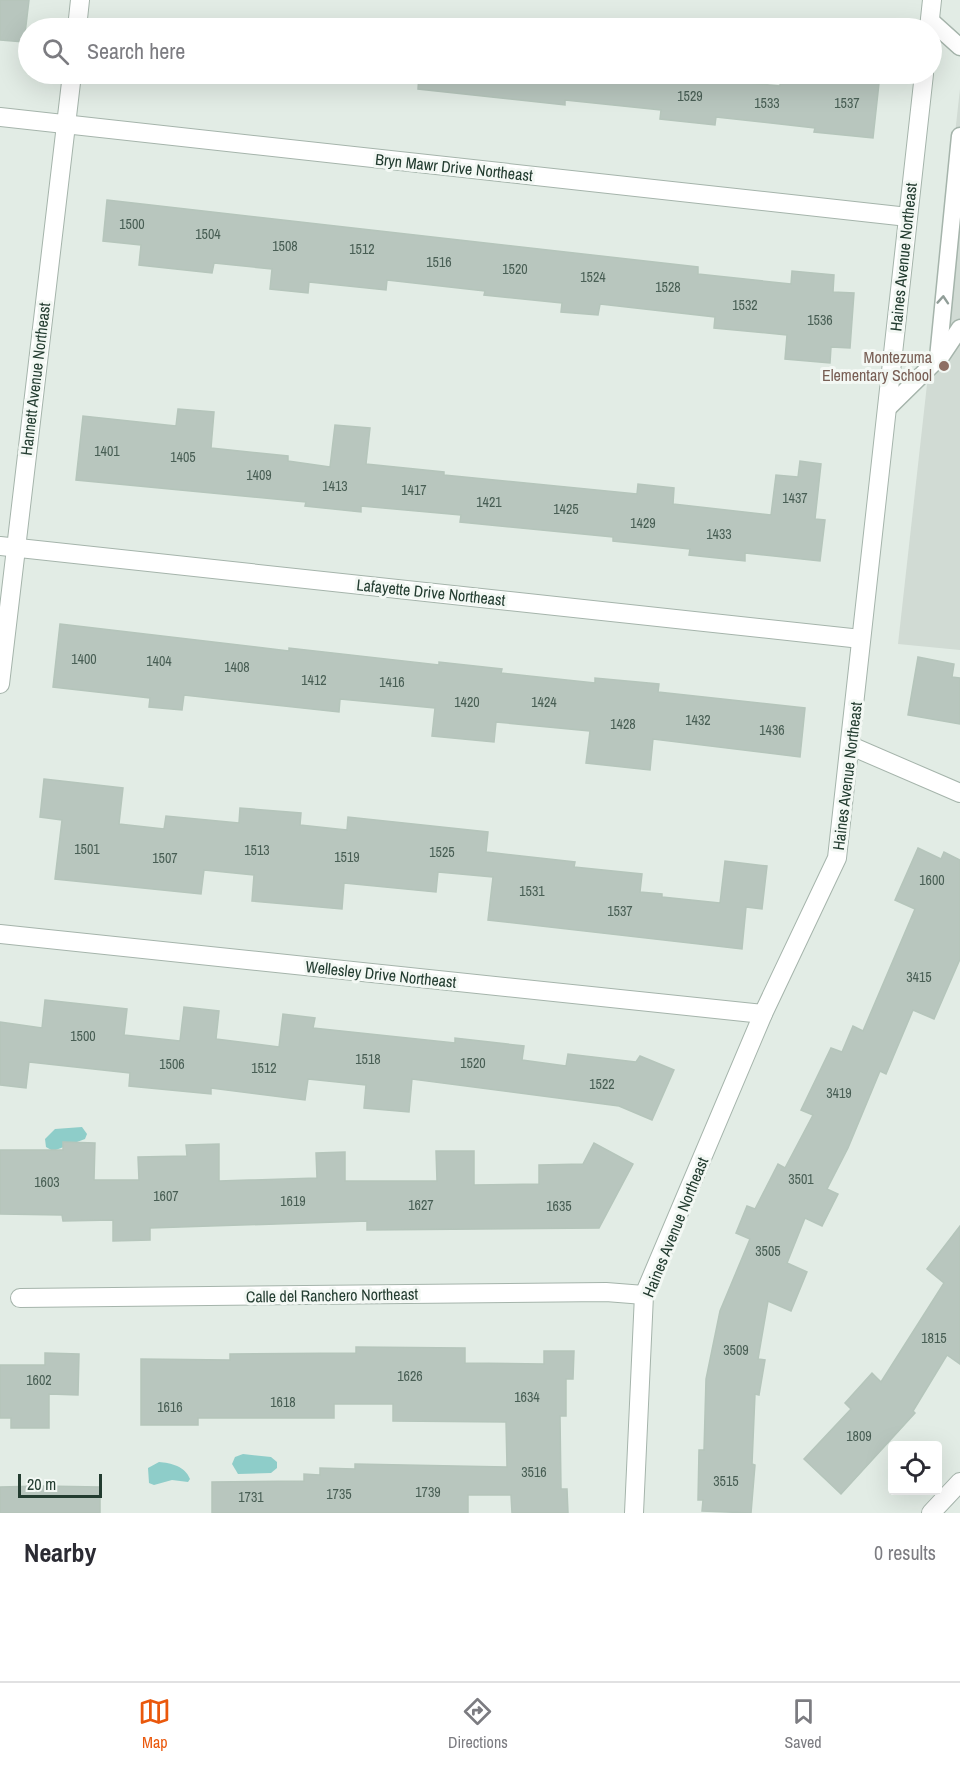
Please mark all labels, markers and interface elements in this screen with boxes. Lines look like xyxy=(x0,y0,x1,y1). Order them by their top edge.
search box xyxy=(18,18,942,84)
icon: search xyxy=(39,35,72,68)
text: Search here xyxy=(87,36,185,66)
house number: 1529 xyxy=(677,87,703,105)
house number: 1533 xyxy=(754,94,780,112)
house number: 1537 xyxy=(834,94,860,112)
street label: Bryn Mawr Drive Northeast xyxy=(374,148,534,186)
street label: Haines Avenue Northeast xyxy=(884,181,922,332)
house number: 1500 xyxy=(119,215,145,233)
house number: 1504 xyxy=(195,225,221,243)
house number: 1508 xyxy=(272,237,298,255)
house number: 1512 xyxy=(349,240,375,258)
house number: 1516 xyxy=(426,253,452,271)
house number: 1520 xyxy=(502,260,528,278)
house number: 1524 xyxy=(580,268,606,286)
house number: 1528 xyxy=(655,278,681,296)
one-way arrow xyxy=(936,295,949,304)
house number: 1532 xyxy=(732,296,758,314)
street label: Hannett Avenue Northeast xyxy=(15,301,55,457)
house number: 1536 xyxy=(807,311,833,329)
place label: Montezuma Elementary School xyxy=(822,346,933,386)
marker: Montezuma Elementary School xyxy=(937,359,951,373)
house number: 1401 xyxy=(94,442,120,460)
house number: 1405 xyxy=(170,448,196,466)
house number: 1409 xyxy=(246,466,272,484)
house number: 1413 xyxy=(322,477,348,495)
house number: 1417 xyxy=(401,481,427,499)
house number: 1437 xyxy=(782,489,808,507)
house number: 1421 xyxy=(476,493,502,511)
house number: 1425 xyxy=(553,500,579,518)
house number: 1429 xyxy=(630,514,656,532)
house number: 1433 xyxy=(706,525,732,543)
street label: Lafayette Drive Northeast xyxy=(356,573,507,611)
house number: 1400 xyxy=(71,650,97,668)
house number: 1404 xyxy=(146,652,172,670)
house number: 1408 xyxy=(224,658,250,676)
house number: 1412 xyxy=(301,671,327,689)
house number: 1416 xyxy=(379,673,405,691)
house number: 1420 xyxy=(454,693,480,711)
house number: 1424 xyxy=(531,693,557,711)
street label: Haines Avenue Northeast xyxy=(827,700,867,851)
house number: 1432 xyxy=(685,711,711,729)
house number: 1428 xyxy=(610,715,636,733)
house number: 1436 xyxy=(759,721,785,739)
house number: 1501 xyxy=(74,840,100,858)
house number: 1513 xyxy=(244,841,270,859)
house number: 1525 xyxy=(429,843,455,861)
house number: 1519 xyxy=(334,848,360,866)
house number: 1507 xyxy=(152,849,178,867)
house number: 1600 xyxy=(919,871,945,889)
house number: 1531 xyxy=(519,882,545,900)
house number: 1537 xyxy=(607,902,633,920)
street label: Wellesley Drive Northeast xyxy=(305,955,458,993)
house number: 3415 xyxy=(906,968,932,986)
house number: 1500 xyxy=(70,1027,96,1045)
house number: 1518 xyxy=(355,1050,381,1068)
house number: 1520 xyxy=(460,1054,486,1072)
house number: 1506 xyxy=(159,1055,185,1073)
house number: 1512 xyxy=(251,1059,277,1077)
house number: 1522 xyxy=(589,1075,615,1093)
house number: 3419 xyxy=(826,1084,852,1102)
street label: Haines Avenue Northeast xyxy=(637,1153,713,1300)
house number: 3501 xyxy=(788,1170,814,1188)
house number: 1603 xyxy=(34,1173,60,1191)
house number: 1607 xyxy=(153,1187,179,1205)
house number: 1619 xyxy=(280,1192,306,1210)
house number: 1627 xyxy=(408,1196,434,1214)
house number: 1635 xyxy=(546,1197,572,1215)
house number: 3505 xyxy=(755,1242,781,1260)
street label: Calle del Ranchero Northeast xyxy=(246,1282,419,1308)
house number: 1815 xyxy=(921,1329,947,1347)
house number: 3509 xyxy=(723,1341,749,1359)
house number: 1626 xyxy=(397,1367,423,1385)
house number: 1602 xyxy=(26,1371,52,1389)
house number: 1634 xyxy=(514,1388,540,1406)
house number: 1618 xyxy=(270,1393,296,1411)
house number: 1616 xyxy=(157,1398,183,1416)
house number: 1809 xyxy=(846,1427,872,1445)
map controls xyxy=(888,1441,942,1495)
button: locate xyxy=(888,1441,942,1495)
house number: 3516 xyxy=(521,1463,547,1481)
scale bar xyxy=(18,1471,102,1498)
house number: 3515 xyxy=(713,1472,739,1490)
text: 20 m xyxy=(27,1473,56,1495)
house number: 1739 xyxy=(415,1483,441,1501)
house number: 1735 xyxy=(326,1485,352,1503)
house number: 1731 xyxy=(238,1488,264,1506)
text: Nearby xyxy=(24,1535,96,1570)
text: 0 results xyxy=(874,1539,936,1566)
tab: Map xyxy=(138,1695,171,1753)
tab: Directions xyxy=(448,1695,508,1753)
tab: Saved xyxy=(784,1695,822,1753)

